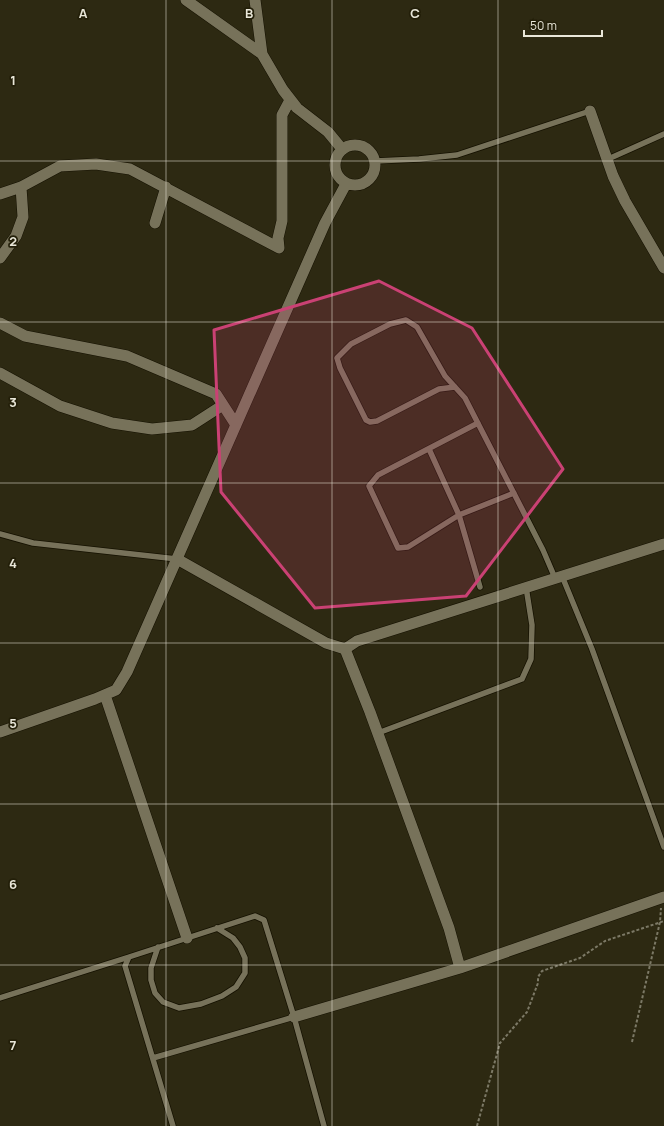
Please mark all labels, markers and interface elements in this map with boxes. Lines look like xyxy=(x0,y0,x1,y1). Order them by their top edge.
text: A xyxy=(79,4,88,22)
text: B xyxy=(245,4,253,22)
text: C xyxy=(410,4,420,22)
scale bar xyxy=(524,12,602,38)
text: 50 m xyxy=(530,17,557,34)
text: 1 xyxy=(10,71,16,89)
text: 2 xyxy=(9,232,17,250)
text: 3 xyxy=(9,393,17,411)
text: 4 xyxy=(9,554,17,572)
text: 5 xyxy=(9,714,17,732)
text: 6 xyxy=(9,875,17,893)
text: 7 xyxy=(10,1036,17,1054)

